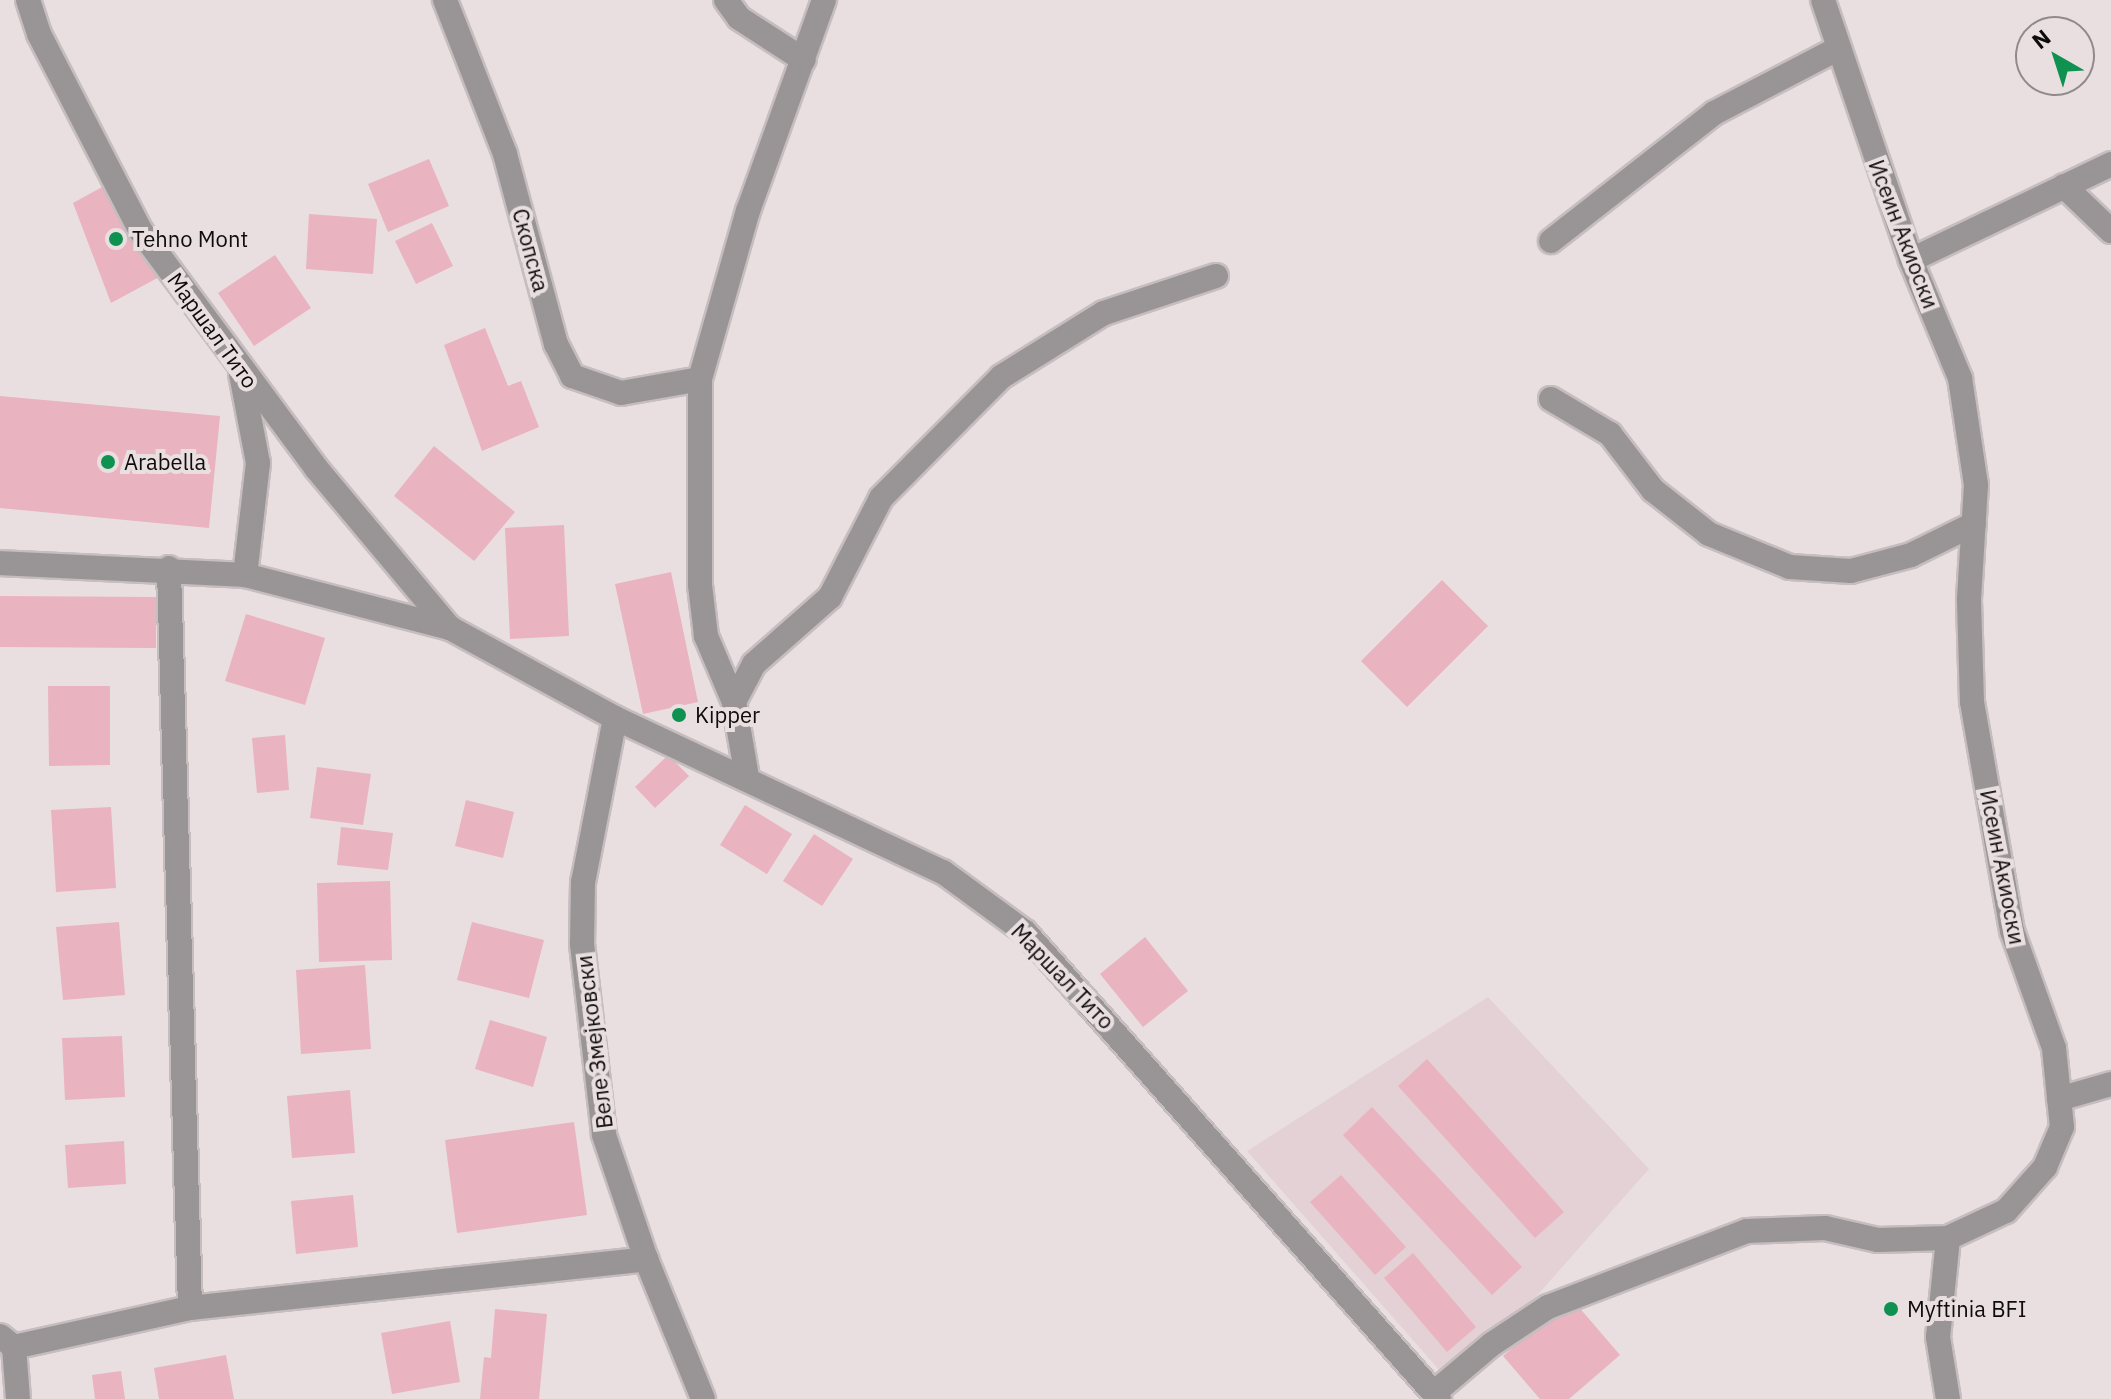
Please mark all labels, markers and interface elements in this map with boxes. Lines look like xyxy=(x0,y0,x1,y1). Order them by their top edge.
north arrow xyxy=(2015,16,2095,96)
text: N xyxy=(2026,22,2056,55)
street label: Исеин Акиоски xyxy=(1864,156,1944,312)
street label: Скопска xyxy=(507,206,555,294)
place label: Tehno Mont xyxy=(132,226,248,252)
marker: Tehno Mont xyxy=(107,230,125,248)
street label: Маршал Тито xyxy=(162,267,264,393)
place label: Arabella xyxy=(124,449,206,475)
marker: Arabella xyxy=(99,453,117,471)
place label: Kipper xyxy=(695,702,760,728)
marker: Kipper xyxy=(670,706,688,724)
street label: Исеин Акиоски xyxy=(1975,787,2031,947)
street label: Маршал Тито xyxy=(1006,918,1120,1034)
street label: Веле Змејковски xyxy=(570,954,618,1130)
place label: Myftinia BFI xyxy=(1907,1296,2027,1322)
marker: Myftinia BFI xyxy=(1882,1300,1900,1318)

